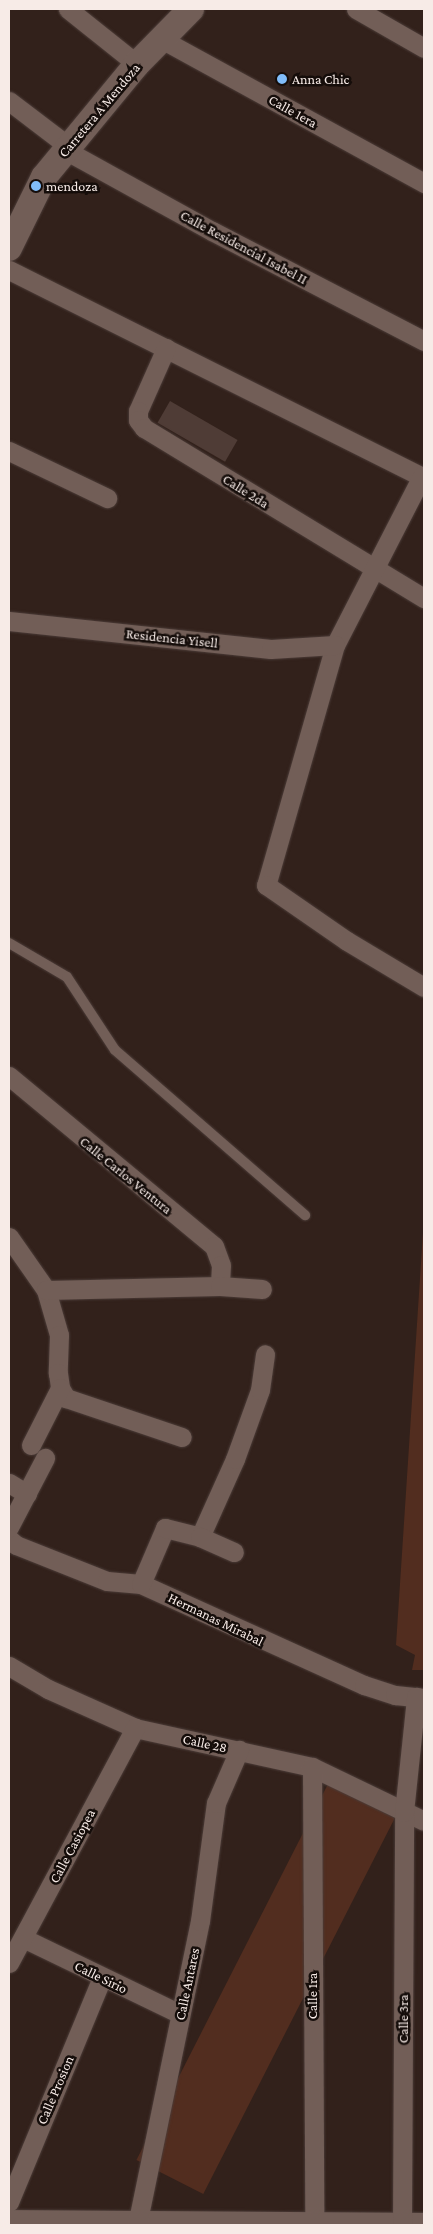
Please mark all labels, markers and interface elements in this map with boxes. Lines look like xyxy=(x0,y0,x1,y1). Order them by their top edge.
street label: Carretera A Mendoza xyxy=(55,60,143,160)
place label: Anna Chic xyxy=(292,71,349,87)
marker: Anna Chic xyxy=(276,73,288,85)
street label: Calle 1era xyxy=(266,91,320,131)
place label: mendoza xyxy=(46,178,98,194)
marker: mendoza xyxy=(30,180,42,192)
street label: Calle Residencial Isabel II xyxy=(178,206,310,288)
street label: Calle 2da xyxy=(220,470,272,512)
street label: Residencia Yisell xyxy=(125,625,219,651)
street label: Calle Carlos Ventura xyxy=(77,1133,175,1217)
street label: Hermanas Mirabal xyxy=(166,1589,266,1649)
street label: Calle 28 xyxy=(181,1730,229,1756)
street label: Calle Casiopea xyxy=(45,1806,99,1886)
street label: Calle Antares xyxy=(171,1946,203,2022)
street label: Calle Sirio xyxy=(72,1957,130,1997)
street label: Calle 1ra xyxy=(304,1973,320,2019)
street label: Calle 3ra xyxy=(395,1995,411,2043)
street label: Calle Prosion xyxy=(33,2053,77,2127)

